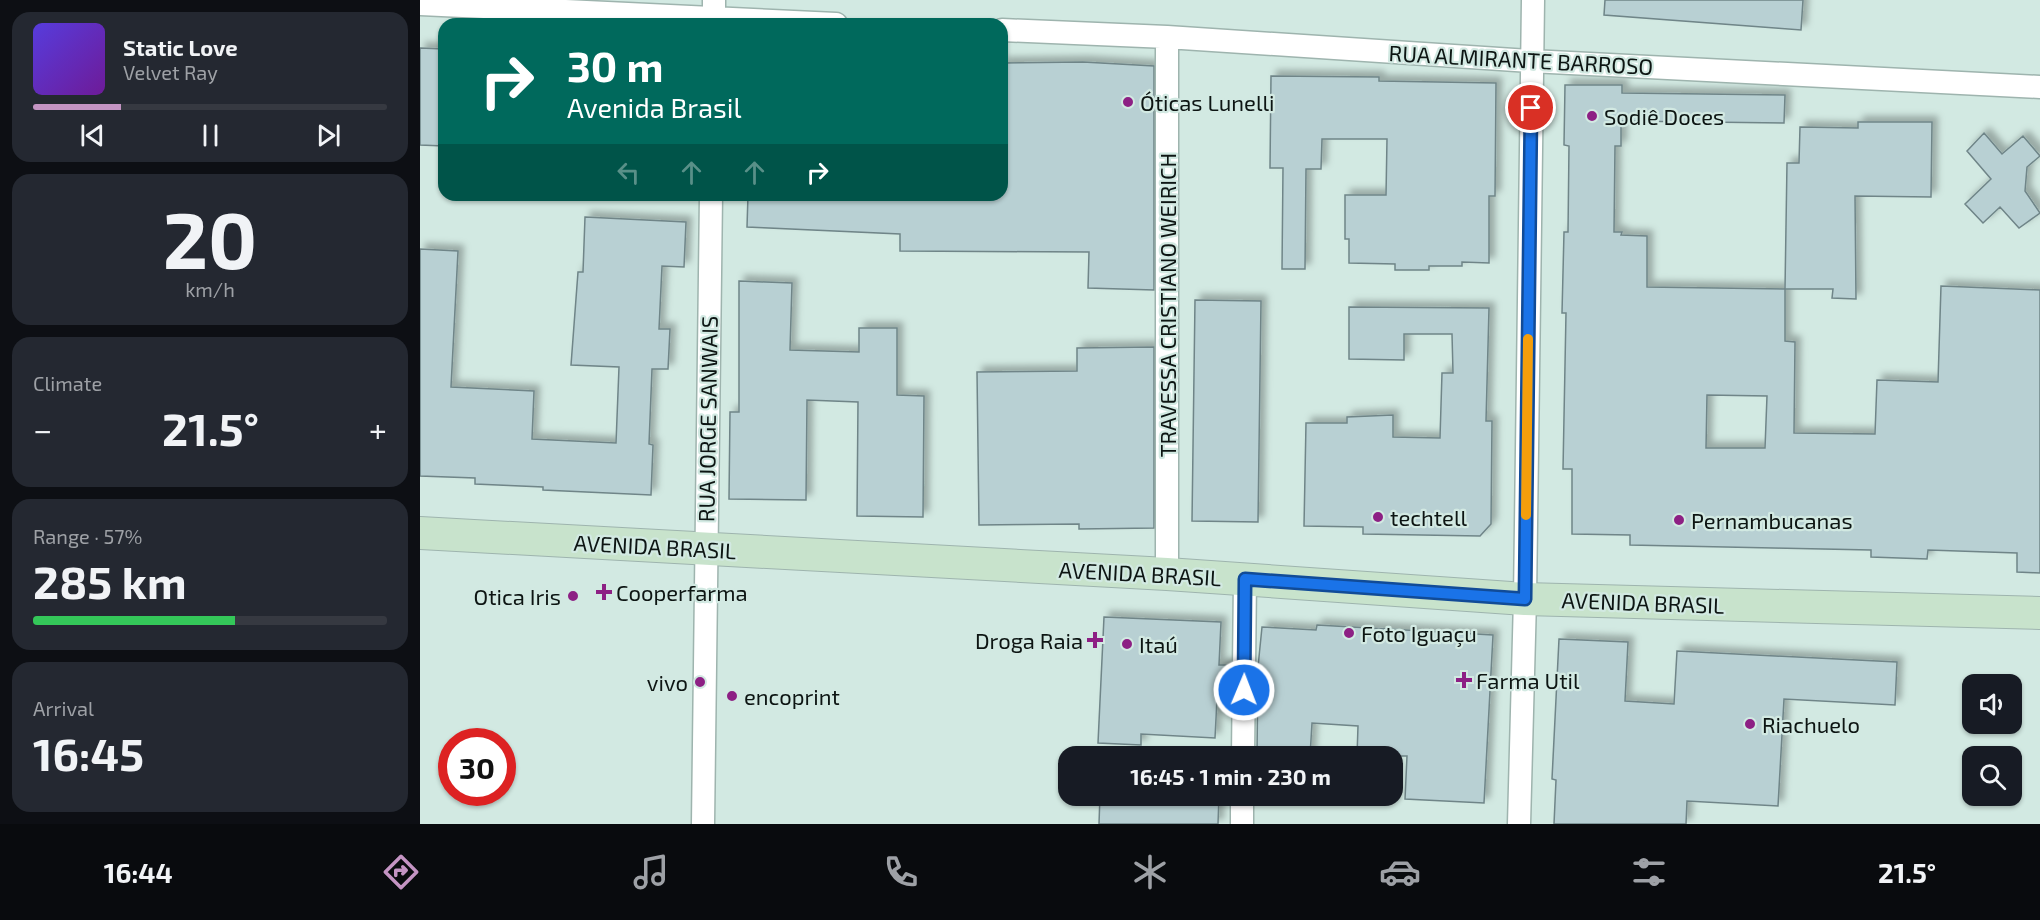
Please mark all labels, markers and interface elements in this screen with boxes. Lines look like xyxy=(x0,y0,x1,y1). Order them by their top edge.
text: Static Love xyxy=(123,34,238,60)
street label: RUA ALMIRANTE BARROSO xyxy=(1388,39,1654,79)
text: 30 m xyxy=(567,40,663,90)
icon: right xyxy=(468,42,546,120)
text: Velvet Ray xyxy=(123,60,218,84)
pin xyxy=(1505,82,1556,133)
place label: Óticas Lunelli xyxy=(1140,89,1274,115)
text: Avenida Brasil xyxy=(567,91,741,123)
icon: arrive xyxy=(1514,91,1547,124)
marker: Óticas Lunelli xyxy=(1121,95,1135,109)
place label: Sodiê Doces xyxy=(1604,103,1724,129)
marker: Sodiê Doces xyxy=(1585,109,1599,123)
icon: previous xyxy=(76,119,109,152)
icon: pause xyxy=(194,119,227,152)
icon: next xyxy=(312,119,345,152)
street label: TRAVESSA CRISTIANO WEIRICH xyxy=(1154,153,1180,457)
icon: left xyxy=(612,156,645,189)
icon: ahead xyxy=(675,156,708,189)
icon: ahead xyxy=(738,156,771,189)
icon: right xyxy=(801,156,834,189)
text: 20 xyxy=(163,191,257,285)
text: km/h xyxy=(185,277,235,301)
street label: RUA JORGE SANWAIS xyxy=(692,316,722,522)
text: Climate xyxy=(33,371,102,395)
text: 21.5° xyxy=(162,401,259,455)
text: − xyxy=(33,409,52,449)
text: + xyxy=(369,409,387,449)
place label: techtell xyxy=(1390,504,1467,530)
place label: Pernambucanas xyxy=(1691,507,1853,533)
marker: techtell xyxy=(1371,510,1385,524)
marker: Pernambucanas xyxy=(1672,513,1686,527)
text: Range · 57% xyxy=(33,524,142,548)
street label: AVENIDA BRASIL xyxy=(573,529,737,563)
text: 285 km xyxy=(33,554,187,608)
street label: AVENIDA BRASIL xyxy=(1058,556,1222,590)
place label: Cooperfarma xyxy=(616,579,748,605)
place label: Otica Iris xyxy=(474,583,561,609)
marker: Cooperfarma xyxy=(597,585,611,599)
street label: AVENIDA BRASIL xyxy=(1561,586,1725,618)
marker: Otica Iris xyxy=(566,589,580,603)
place label: Foto Iguaçu xyxy=(1361,620,1477,648)
marker: Foto Iguaçu xyxy=(1342,626,1356,640)
place label: Droga Raia xyxy=(975,627,1083,653)
place label: Itaú xyxy=(1139,631,1178,657)
marker: Droga Raia xyxy=(1088,633,1102,647)
marker: Itaú xyxy=(1120,637,1134,651)
position arrow xyxy=(1212,658,1276,722)
place label: Farma Util xyxy=(1476,667,1580,693)
place label: vivo xyxy=(647,669,688,695)
marker: Farma Util xyxy=(1457,673,1471,687)
map controls xyxy=(1962,674,2022,806)
button: sound xyxy=(1962,674,2022,734)
marker: vivo xyxy=(693,675,707,689)
place label: encoprint xyxy=(744,683,840,709)
marker: encoprint xyxy=(725,689,739,703)
text: Arrival xyxy=(33,696,94,720)
place label: Riachuelo xyxy=(1762,711,1860,737)
marker: Riachuelo xyxy=(1743,717,1757,731)
text: 16:45 xyxy=(33,726,144,780)
speed limit sign: 30 xyxy=(438,728,516,806)
button: search xyxy=(1962,746,2022,806)
text: 16:45 · 1 min · 230 m xyxy=(1130,763,1331,789)
icon: directions xyxy=(380,851,422,893)
icon: music xyxy=(630,851,672,893)
icon: phone xyxy=(880,851,922,893)
icon: climate xyxy=(1129,851,1171,893)
icon: car xyxy=(1379,851,1421,893)
icon: filters xyxy=(1628,851,1670,893)
text: 16:44 xyxy=(104,856,173,888)
text: 21.5° xyxy=(1878,856,1936,888)

